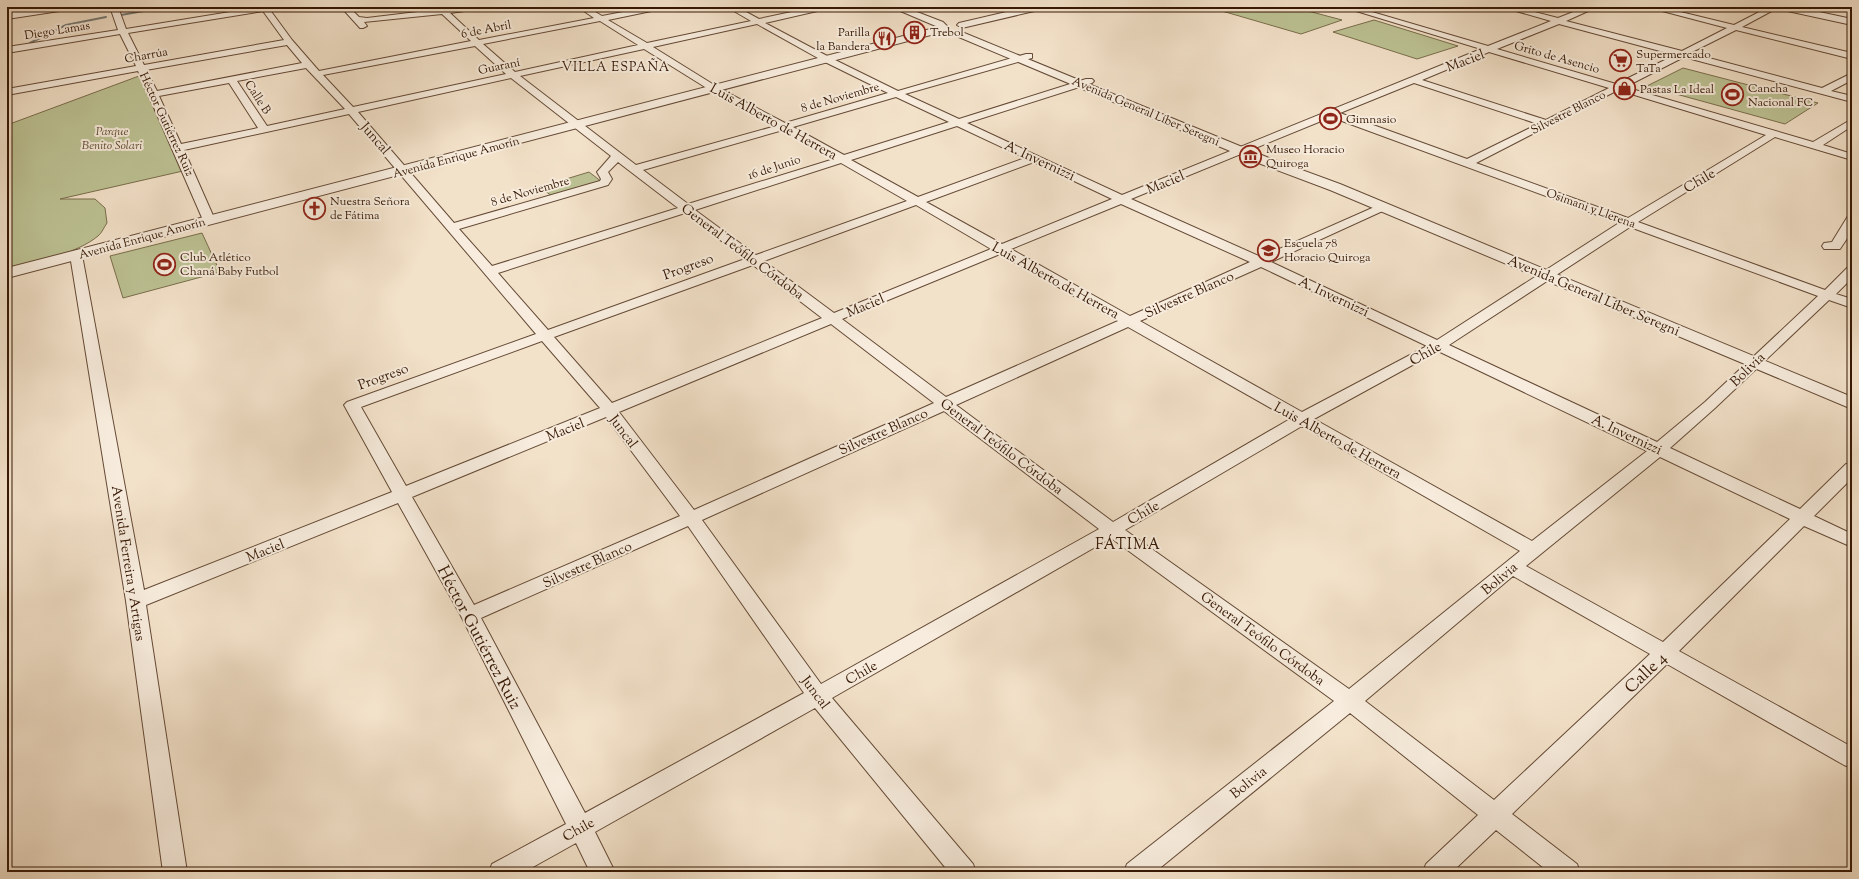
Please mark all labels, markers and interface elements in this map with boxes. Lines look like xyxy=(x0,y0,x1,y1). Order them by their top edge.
street label: 6 de Abril xyxy=(460,16,513,44)
street label: Diego Lamas xyxy=(23,17,92,45)
building icon: Trebol xyxy=(902,19,928,45)
place label: Parilla la Bandera xyxy=(816,24,870,56)
place label: Trebol xyxy=(930,24,964,42)
restaurant icon: Parilla la Bandera xyxy=(872,26,898,52)
street label: Grito de Asencio xyxy=(1512,37,1602,79)
street label: Charrúa xyxy=(123,43,170,69)
street label: Maciel xyxy=(1444,45,1488,78)
place label: Supermercado TaTa xyxy=(1636,46,1711,78)
supermarket icon: Supermercado TaTa xyxy=(1607,48,1633,74)
street label: Guaraní xyxy=(476,54,523,80)
district label: VILLA ESPAÑA xyxy=(562,58,670,77)
street label: Héctor Gutiérrez Ruiz xyxy=(134,70,198,180)
street label: Avenida General Líber Seregni xyxy=(1069,73,1223,151)
shop icon: Pastas La Ideal xyxy=(1612,76,1638,102)
street label: Calle B xyxy=(239,77,275,118)
street label: 8 de Noviembre xyxy=(799,78,882,118)
street label: Luis Alberto de Herrera xyxy=(706,79,841,166)
place label: Cancha Nacional FC xyxy=(1748,80,1813,112)
place label: Pastas La Ideal xyxy=(1640,81,1715,99)
sports icon: Cancha Nacional FC xyxy=(1719,82,1745,108)
street label: Silvestre Blanco xyxy=(1528,86,1610,140)
sports icon: Gimnasio xyxy=(1318,106,1344,132)
place label: Gimnasio xyxy=(1346,111,1397,129)
street label: Juncal xyxy=(354,118,394,160)
park label: Parque Benito Solari xyxy=(82,123,142,155)
street label: Avenida Enrique Amorín xyxy=(391,132,522,184)
street label: A. Invernizzi xyxy=(1001,137,1078,187)
place label: Museo Horacio Quiroga xyxy=(1266,141,1345,173)
museum icon: Museo Horacio Quiroga xyxy=(1237,143,1263,169)
street label: 16 de Junio xyxy=(745,151,804,185)
street label: Chile xyxy=(1680,164,1720,199)
street label: Maciel xyxy=(1144,167,1188,201)
street label: 8 de Noviembre xyxy=(489,172,572,212)
street label: Osimani y Llerena xyxy=(1543,184,1638,234)
place label: Nuestra Señora de Fátima xyxy=(330,193,410,225)
church icon: Nuestra Señora de Fátima xyxy=(301,195,327,221)
street label: General Teófilo Córdoba xyxy=(676,200,808,306)
street label: Avenida Enrique Amorín xyxy=(77,213,208,265)
place label: Escuela 78 Horacio Quiroga xyxy=(1284,235,1371,267)
school or university icon: Escuela 78 Horacio Quiroga xyxy=(1255,237,1281,263)
street label: Luis Alberto de Herrera xyxy=(988,238,1123,325)
place label: Club Atlético Chaná Baby Futbol xyxy=(180,249,280,281)
street label: Progreso xyxy=(661,249,717,286)
sports icon: Club Atlético Chaná Baby Futbol xyxy=(152,251,178,277)
street label: Avenida General Líber Seregni xyxy=(1504,251,1682,342)
street label: Silvestre Blanco xyxy=(1142,267,1238,324)
street label: A. Invernizzi xyxy=(1295,273,1372,323)
street label: Maciel xyxy=(844,290,888,324)
street label: Chile xyxy=(1406,338,1446,372)
street label: Bolivia xyxy=(1726,348,1771,392)
street label: Progreso xyxy=(356,359,412,396)
street label: General Teófilo Córdoba xyxy=(935,395,1067,501)
street label: Luis Alberto de Herrera xyxy=(1270,398,1405,485)
street label: Silvestre Blanco xyxy=(836,404,932,461)
street label: Juncal xyxy=(603,411,642,453)
street label: A. Invernizzi xyxy=(1588,411,1665,461)
street label: Maciel xyxy=(544,414,588,448)
street label: Avenida Ferreira y Artigas xyxy=(105,484,149,642)
street label: Chile xyxy=(1124,497,1164,531)
district label: FÁTIMA xyxy=(1095,534,1161,556)
street label: Maciel xyxy=(244,535,288,569)
street label: Silvestre Blanco xyxy=(540,537,636,594)
street label: Bolivia xyxy=(1478,558,1523,601)
street label: Héctor Gutiérrez Ruiz xyxy=(430,562,526,714)
street label: General Teófilo Córdoba xyxy=(1196,588,1329,692)
street label: Calle 4 xyxy=(1620,647,1673,700)
street label: Chile xyxy=(842,657,882,691)
street label: Juncal xyxy=(795,672,834,714)
street label: Bolivia xyxy=(1227,762,1272,805)
street label: Chile xyxy=(559,814,599,848)

